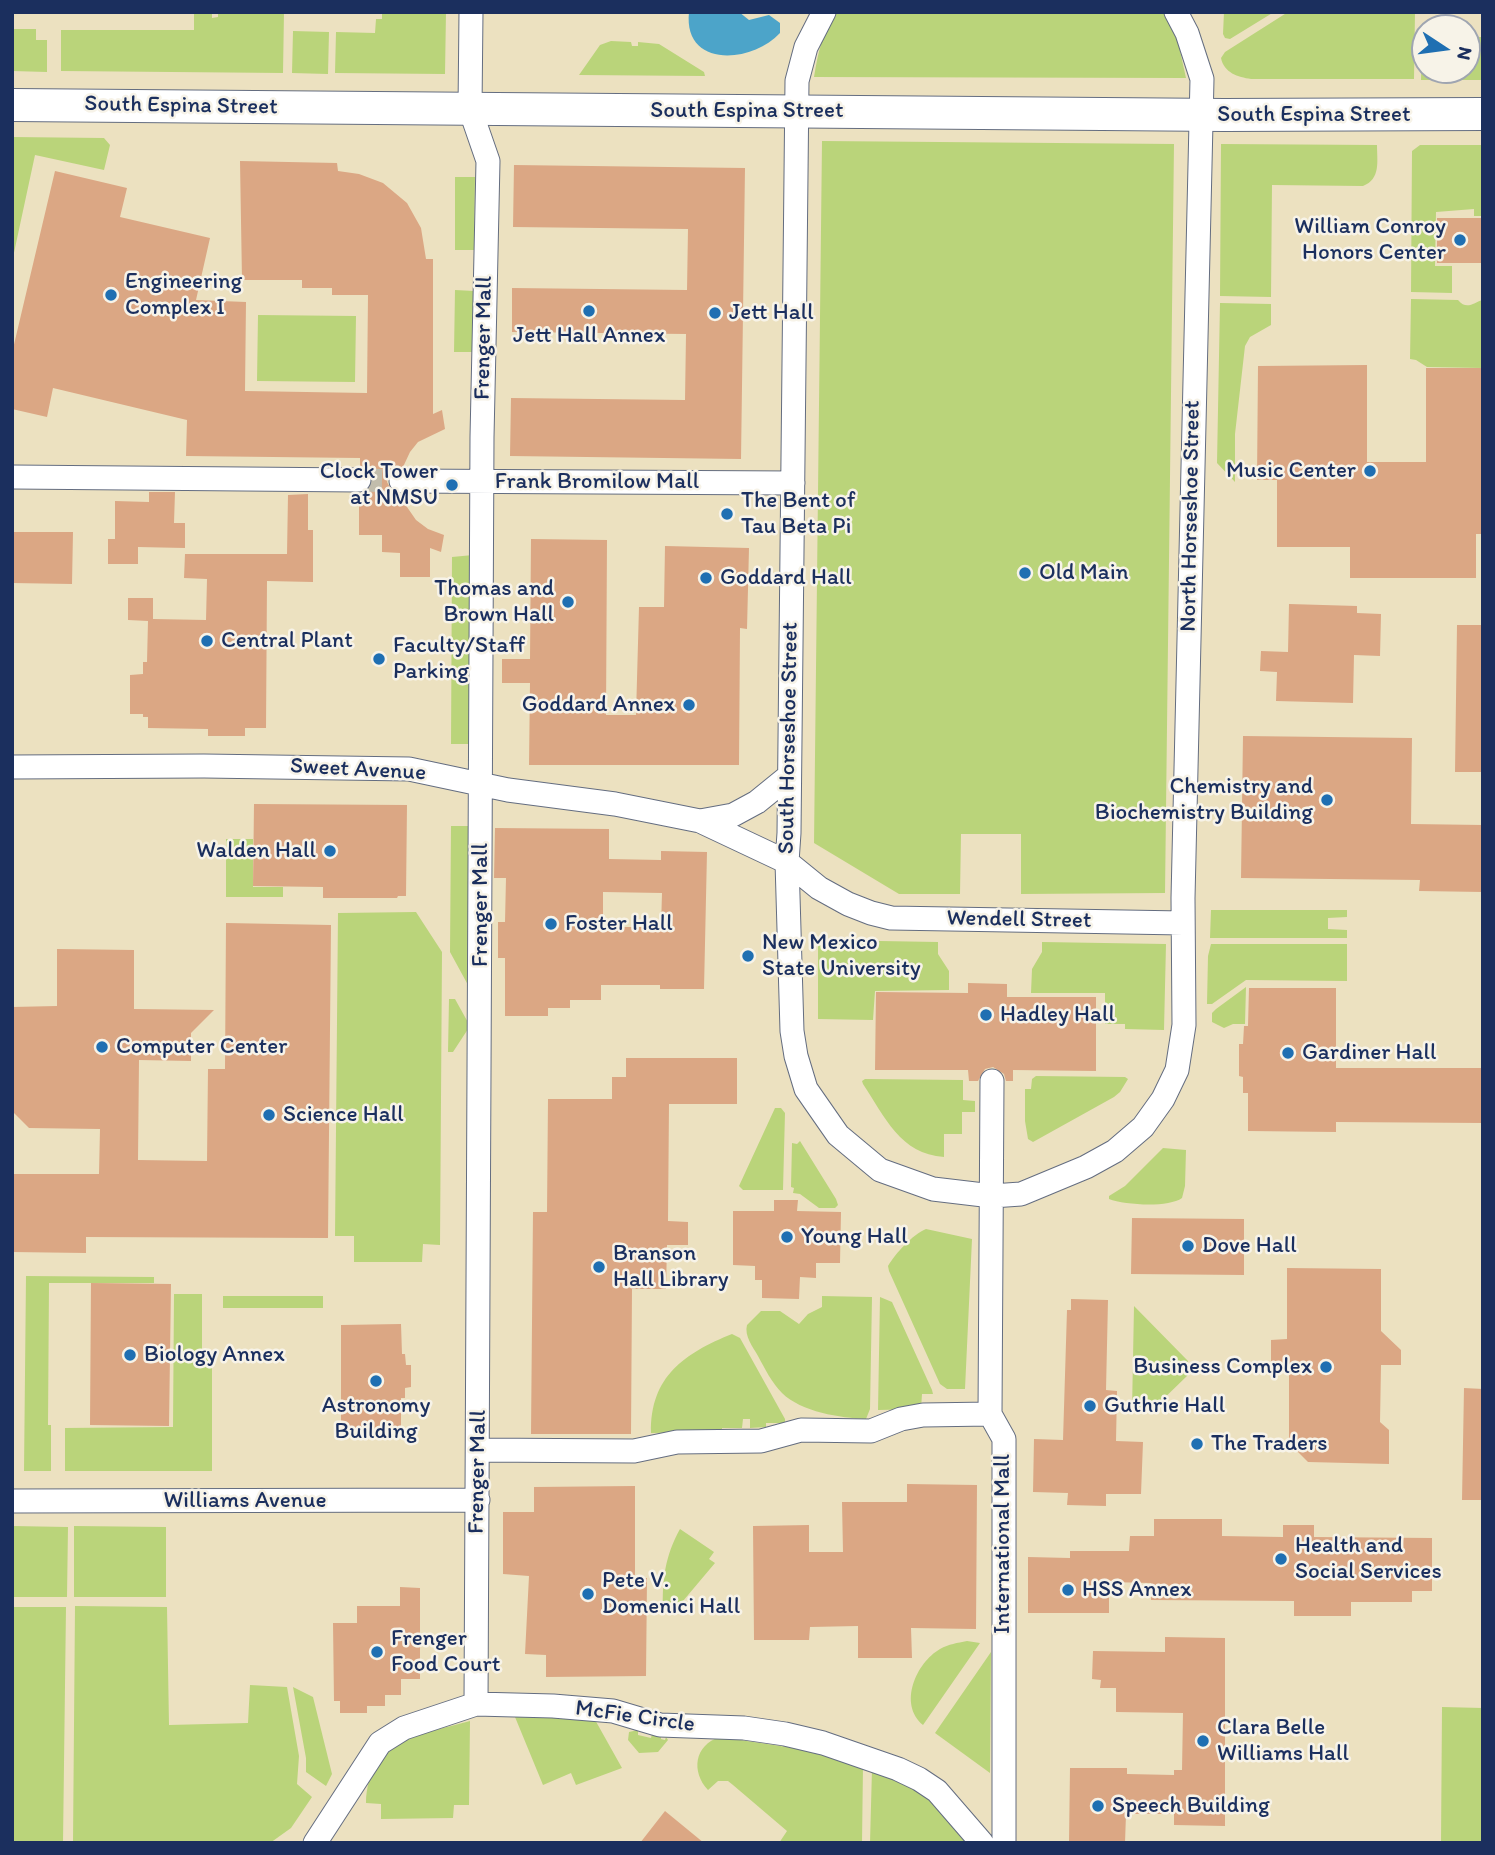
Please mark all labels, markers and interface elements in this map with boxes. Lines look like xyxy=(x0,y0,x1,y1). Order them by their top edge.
north arrow xyxy=(1411,14,1481,84)
text: N xyxy=(1452,45,1478,62)
street label: South Espina Street xyxy=(84,91,278,121)
street label: South Espina Street xyxy=(650,97,844,125)
street label: South Espina Street xyxy=(1217,101,1411,129)
place label: William Conroy Honors Center xyxy=(1294,213,1446,267)
marker: William Conroy Honors Center xyxy=(1452,232,1468,248)
place label: Engineering Complex I xyxy=(125,268,242,322)
street label: Frenger Mall xyxy=(469,276,499,400)
marker: Engineering Complex I xyxy=(103,287,119,303)
place label: Jett Hall xyxy=(729,299,814,327)
marker: Jett Hall Annex xyxy=(581,303,597,319)
marker: Jett Hall xyxy=(707,305,723,321)
place label: Jett Hall Annex xyxy=(513,322,665,350)
street label: North Horseshoe Street xyxy=(1175,400,1207,632)
place label: Music Center xyxy=(1226,457,1356,485)
place label: Clock Tower at NMSU xyxy=(320,458,438,512)
marker: Music Center xyxy=(1362,463,1378,479)
street label: Frank Bromilow Mall xyxy=(495,468,699,496)
marker: Clock Tower at NMSU xyxy=(444,477,460,493)
place label: The Bent of Tau Beta Pi xyxy=(741,487,855,541)
marker: The Bent of Tau Beta Pi xyxy=(719,506,735,522)
place label: Old Main xyxy=(1039,559,1129,587)
place label: Goddard Hall xyxy=(720,564,852,592)
marker: Old Main xyxy=(1017,565,1033,581)
marker: Goddard Hall xyxy=(698,570,714,586)
place label: Thomas and Brown Hall xyxy=(434,575,554,629)
marker: Thomas and Brown Hall xyxy=(560,594,576,610)
street label: South Horseshoe Street xyxy=(773,622,805,854)
place label: Central Plant xyxy=(221,627,353,655)
place label: Faculty/Staff Parking xyxy=(393,632,525,686)
marker: Central Plant xyxy=(199,633,215,649)
marker: Faculty/Staff Parking xyxy=(371,651,387,667)
place label: Goddard Annex xyxy=(522,691,675,719)
marker: Goddard Annex xyxy=(681,697,697,713)
street label: Sweet Avenue xyxy=(289,753,427,787)
place label: Chemistry and Biochemistry Building xyxy=(1095,773,1313,827)
marker: Chemistry and Biochemistry Building xyxy=(1319,792,1335,808)
place label: Walden Hall xyxy=(196,837,316,865)
marker: Walden Hall xyxy=(322,843,338,859)
street label: Frenger Mall xyxy=(467,843,495,967)
street label: Wendell Street xyxy=(946,905,1092,935)
place label: Foster Hall xyxy=(565,910,673,938)
marker: Foster Hall xyxy=(543,916,559,932)
place label: New Mexico State University xyxy=(762,929,921,983)
marker: New Mexico State University xyxy=(740,948,756,964)
place label: Hadley Hall xyxy=(1000,1001,1115,1029)
marker: Hadley Hall xyxy=(978,1007,994,1023)
place label: Computer Center xyxy=(116,1033,287,1061)
marker: Computer Center xyxy=(94,1039,110,1055)
place label: Gardiner Hall xyxy=(1302,1039,1437,1067)
marker: Gardiner Hall xyxy=(1280,1045,1296,1061)
place label: Science Hall xyxy=(283,1101,404,1129)
marker: Science Hall xyxy=(261,1107,277,1123)
place label: Young Hall xyxy=(801,1223,908,1251)
marker: Young Hall xyxy=(779,1229,795,1245)
place label: Dove Hall xyxy=(1202,1232,1297,1260)
marker: Dove Hall xyxy=(1180,1238,1196,1254)
place label: Branson Hall Library xyxy=(613,1240,728,1294)
marker: Branson Hall Library xyxy=(591,1259,607,1275)
place label: Biology Annex xyxy=(144,1341,285,1369)
marker: Biology Annex xyxy=(122,1347,138,1363)
place label: Business Complex xyxy=(1133,1353,1312,1381)
marker: Business Complex xyxy=(1318,1359,1334,1375)
marker: Astronomy Building xyxy=(368,1373,384,1389)
place label: Astronomy Building xyxy=(322,1392,430,1446)
place label: Guthrie Hall xyxy=(1104,1392,1225,1420)
marker: Guthrie Hall xyxy=(1082,1398,1098,1414)
street label: Frenger Mall xyxy=(463,1410,493,1534)
place label: The Traders xyxy=(1211,1430,1327,1458)
marker: The Traders xyxy=(1189,1436,1205,1452)
street label: International Mall xyxy=(989,1454,1017,1634)
street label: Williams Avenue xyxy=(163,1487,327,1515)
place label: Health and Social Services xyxy=(1295,1532,1442,1586)
marker: Health and Social Services xyxy=(1273,1551,1289,1567)
place label: Pete V. Domenici Hall xyxy=(602,1567,740,1621)
place label: HSS Annex xyxy=(1082,1576,1191,1604)
marker: HSS Annex xyxy=(1060,1582,1076,1598)
marker: Pete V. Domenici Hall xyxy=(580,1586,596,1602)
place label: Frenger Food Court xyxy=(391,1625,500,1679)
marker: Frenger Food Court xyxy=(369,1644,385,1660)
street label: McFie Circle xyxy=(573,1695,697,1739)
place label: Clara Belle Williams Hall xyxy=(1217,1714,1349,1768)
marker: Clara Belle Williams Hall xyxy=(1195,1733,1211,1749)
place label: Speech Building xyxy=(1112,1792,1270,1820)
marker: Speech Building xyxy=(1090,1798,1106,1814)

